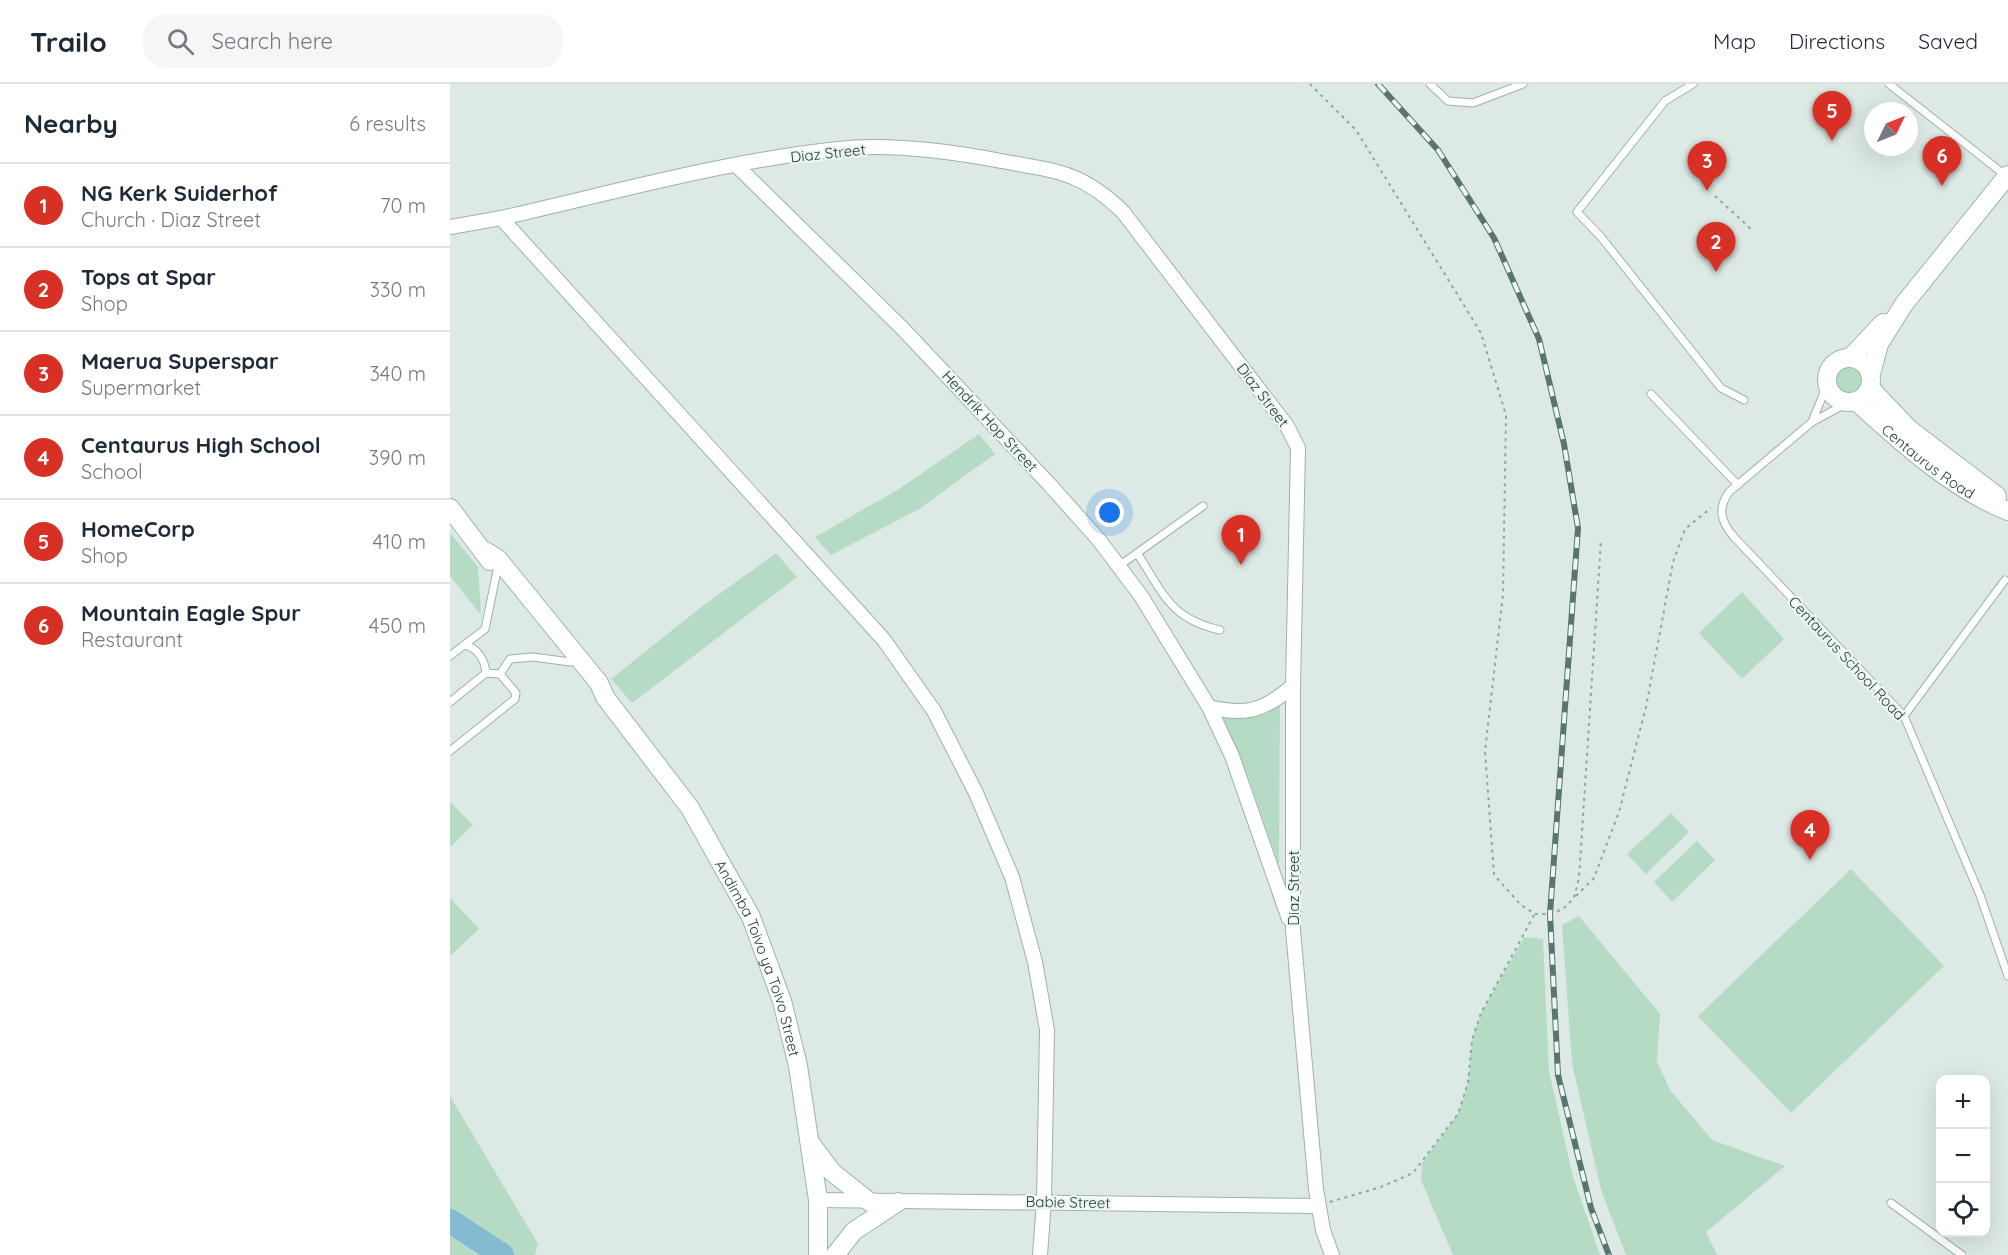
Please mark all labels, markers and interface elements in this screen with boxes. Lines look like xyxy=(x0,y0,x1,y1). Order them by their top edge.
search box xyxy=(143,14,563,68)
text: Trailo xyxy=(30,24,107,59)
icon: search xyxy=(164,25,197,58)
text: Search here xyxy=(212,27,333,55)
text: Map xyxy=(1713,28,1756,54)
text: Directions xyxy=(1789,28,1885,54)
text: Saved xyxy=(1918,28,1978,54)
pin: 5 xyxy=(1812,92,1852,141)
north arrow xyxy=(1864,102,1918,156)
text: Nearby xyxy=(24,107,118,140)
text: 6 results xyxy=(349,111,426,136)
pin: 6 xyxy=(1922,136,1962,186)
street label: Diaz Street xyxy=(790,140,866,166)
pin: 3 xyxy=(1688,141,1726,191)
text: NG Kerk Suiderhof xyxy=(81,179,278,207)
text: 1 xyxy=(40,193,47,218)
text: 70 m xyxy=(380,193,426,218)
text: Church · Diaz Street xyxy=(81,207,261,232)
pin: 2 xyxy=(1696,222,1736,272)
text: Tops at Spar xyxy=(81,263,216,291)
text: 2 xyxy=(38,277,49,302)
text: 330 m xyxy=(369,277,426,302)
text: Shop xyxy=(81,291,128,316)
text: Maerua Superspar xyxy=(81,347,278,375)
street label: Diaz Street xyxy=(1233,359,1293,431)
text: 3 xyxy=(38,361,49,386)
text: 340 m xyxy=(369,361,426,386)
street label: Hendrik Hop Street xyxy=(938,366,1042,476)
text: Supermarket xyxy=(81,375,201,400)
street label: Centaurus Road xyxy=(1878,420,1979,503)
text: Centaurus High School xyxy=(81,431,321,459)
text: 4 xyxy=(38,445,49,470)
text: 390 m xyxy=(369,445,426,470)
text: School xyxy=(81,459,143,484)
your location xyxy=(1095,498,1124,527)
text: HomeCorp xyxy=(81,515,195,543)
pin: 1 xyxy=(1222,516,1260,565)
text: 5 xyxy=(38,529,49,554)
text: 410 m xyxy=(373,529,426,554)
text: Shop xyxy=(81,543,128,568)
street label: Centaurus School Road xyxy=(1785,592,1909,724)
text: Mountain Eagle Spur xyxy=(81,599,301,627)
text: 6 xyxy=(38,613,49,638)
text: 450 m xyxy=(369,613,426,638)
text: Restaurant xyxy=(81,627,183,652)
pin: 4 xyxy=(1790,810,1830,860)
street label: Diaz Street xyxy=(1284,850,1303,926)
street label: Andimba Toivo ya Toivo Street xyxy=(711,856,805,1058)
map controls xyxy=(1936,1075,1990,1237)
button: + xyxy=(1936,1075,1990,1129)
button: − xyxy=(1936,1129,1990,1183)
button: locate xyxy=(1936,1183,1990,1237)
street label: Babie Street xyxy=(1025,1192,1111,1212)

